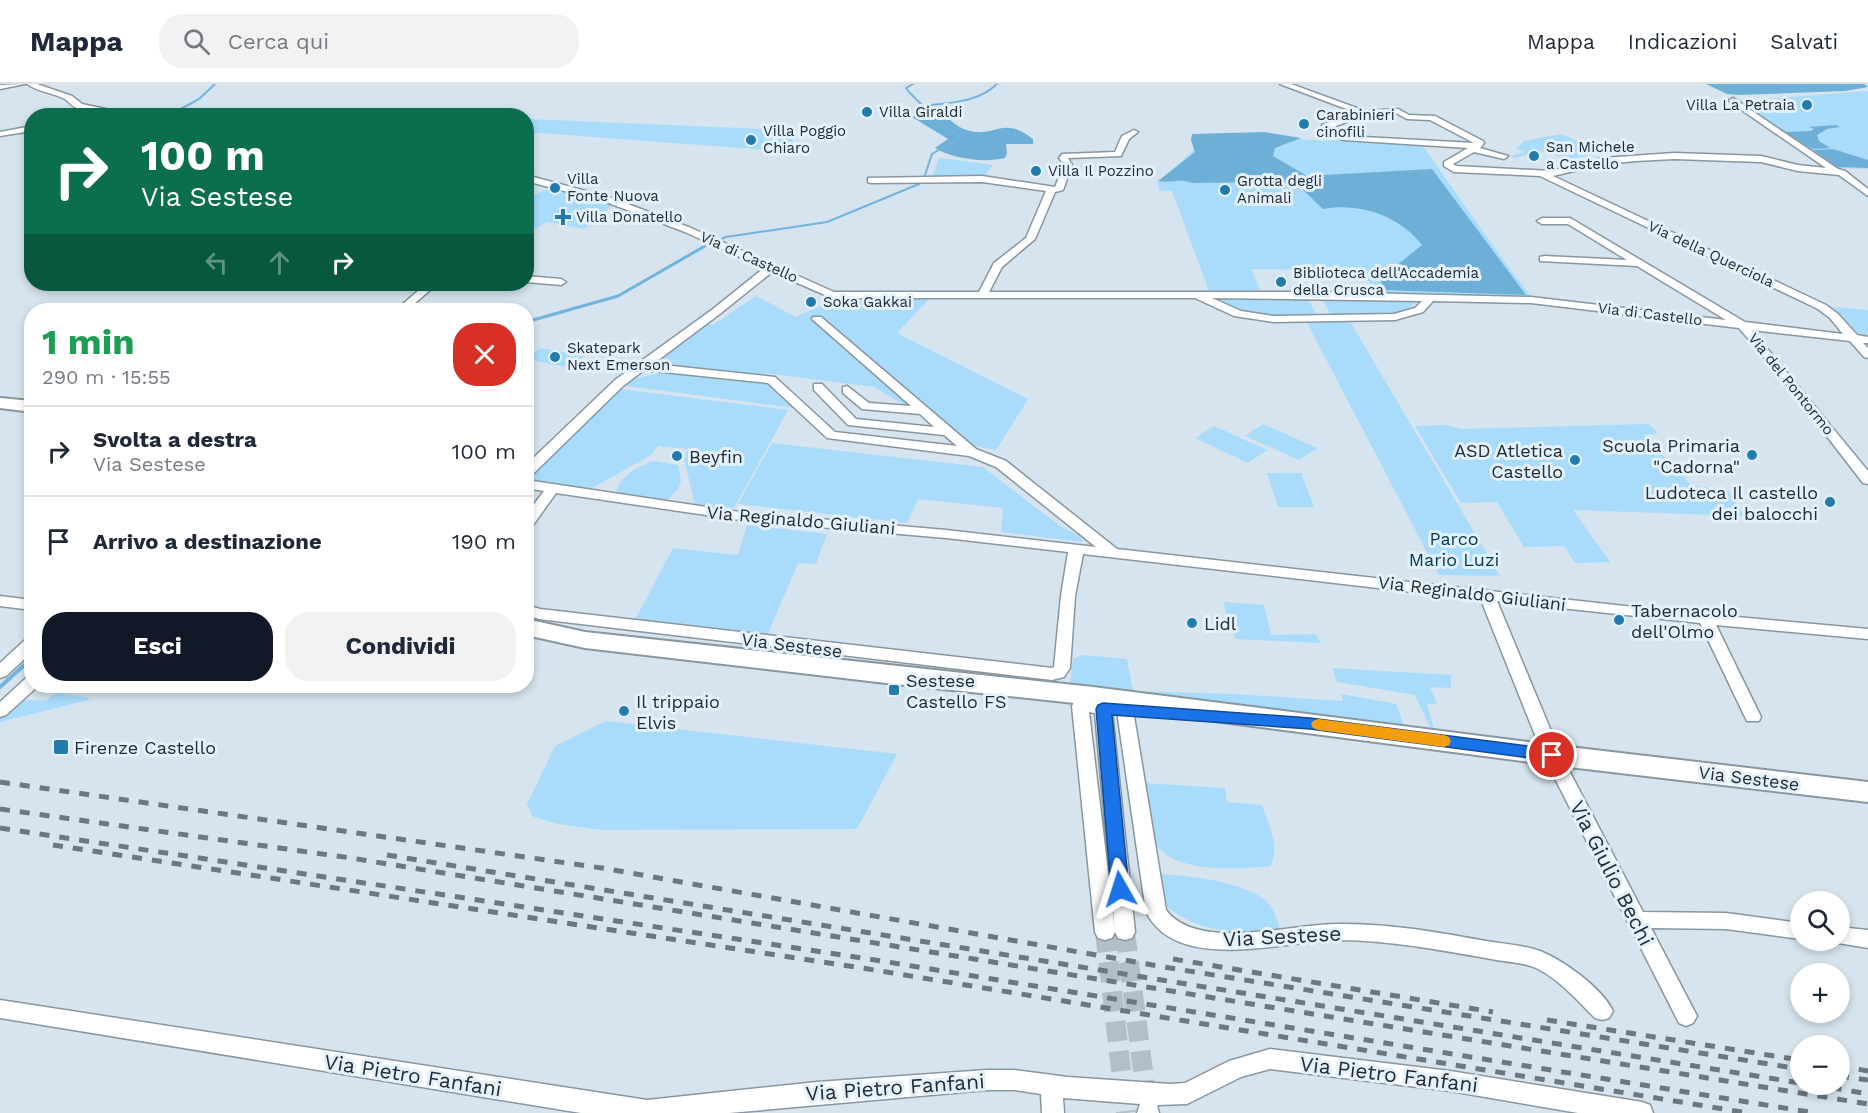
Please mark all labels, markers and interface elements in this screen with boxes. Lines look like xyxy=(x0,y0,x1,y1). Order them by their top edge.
search box xyxy=(159,14,579,68)
text: Mappa xyxy=(30,25,123,58)
icon: search xyxy=(180,25,213,58)
text: Cerca qui xyxy=(228,29,329,54)
text: Mappa xyxy=(1527,29,1595,54)
text: Indicazioni xyxy=(1628,29,1737,54)
text: Salvati xyxy=(1770,29,1838,54)
place label: Villa La Petraia xyxy=(1686,96,1796,114)
marker: Villa La Petraia xyxy=(1800,98,1814,112)
place label: Villa Giraldi xyxy=(879,103,962,121)
marker: Villa Giraldi xyxy=(860,105,874,119)
place label: Carabinieri cinofili xyxy=(1316,106,1395,141)
marker: Carabinieri cinofili xyxy=(1297,117,1311,131)
place label: Villa Poggio Chiaro xyxy=(763,122,846,157)
text: 100 m xyxy=(141,131,265,180)
icon: right xyxy=(42,132,120,210)
marker: Villa Poggio Chiaro xyxy=(744,133,758,147)
place label: San Michele a Castello xyxy=(1546,138,1635,173)
marker: San Michele a Castello xyxy=(1527,149,1541,163)
place label: Villa Il Pozzino xyxy=(1048,162,1154,180)
marker: Villa Il Pozzino xyxy=(1029,164,1043,178)
place label: Villa Fonte Nuova xyxy=(567,170,659,205)
place label: Grotta degli Animali xyxy=(1237,172,1322,207)
text: Via Sestese xyxy=(141,181,293,213)
marker: Villa Fonte Nuova xyxy=(548,181,562,195)
marker: Grotta degli Animali xyxy=(1218,183,1232,197)
marker: Villa Donatello xyxy=(554,208,572,226)
place label: Villa Donatello xyxy=(576,208,683,226)
street label: Via della Querciola xyxy=(1645,217,1777,291)
street label: Via di Castello xyxy=(697,227,801,287)
icon: left xyxy=(200,246,233,279)
icon: ahead xyxy=(263,246,296,279)
icon: right xyxy=(326,246,359,279)
place label: Biblioteca dell'Accademia della Crusca xyxy=(1293,264,1480,299)
marker: Biblioteca dell'Accademia della Crusca xyxy=(1274,275,1288,289)
place label: Soka Gakkai xyxy=(823,293,912,311)
marker: Soka Gakkai xyxy=(804,295,818,309)
street label: Via di Castello xyxy=(1597,299,1703,329)
text: 1 min xyxy=(42,321,134,363)
button: close xyxy=(453,323,516,386)
street label: Via del Pontormo xyxy=(1744,329,1838,439)
place label: Skatepark Next Emerson xyxy=(567,339,670,374)
marker: Skatepark Next Emerson xyxy=(548,350,562,364)
text: 290 m · 15:55 xyxy=(42,365,171,389)
text: Svolta a destra xyxy=(93,427,257,452)
icon: right xyxy=(42,435,75,468)
place label: Scuola Primaria "Cadorna" xyxy=(1602,435,1740,477)
text: 100 m xyxy=(452,439,516,464)
place label: ASD Atletica Castello xyxy=(1454,440,1563,482)
place label: Beyfin xyxy=(689,446,743,467)
marker: Scuola Primaria "Cadorna" xyxy=(1745,448,1759,462)
marker: Beyfin xyxy=(670,449,684,463)
text: Via Sestese xyxy=(93,452,206,476)
marker: ASD Atletica Castello xyxy=(1568,453,1582,467)
place label: Ludoteca Il castello dei balocchi xyxy=(1645,482,1818,524)
marker: Ludoteca Il castello dei balocchi xyxy=(1823,495,1837,509)
street label: Via Reginaldo Giuliani xyxy=(706,501,896,539)
icon: arrive xyxy=(42,525,75,558)
park label: Parco Mario Luzi xyxy=(1409,528,1499,570)
text: Arrivo a destinazione xyxy=(93,529,322,554)
text: 190 m xyxy=(452,529,516,554)
street label: Via Reginaldo Giuliani xyxy=(1377,571,1567,615)
place label: Tabernacolo dell'Olmo xyxy=(1631,600,1738,642)
button: Esci xyxy=(42,612,273,681)
button: Condividi xyxy=(285,612,516,681)
place label: Lidl xyxy=(1204,613,1237,634)
marker: Tabernacolo dell'Olmo xyxy=(1612,613,1626,627)
marker: Lidl xyxy=(1185,616,1199,630)
street label: Via Sestese xyxy=(740,628,844,662)
place label: Sestese Castello FS xyxy=(906,670,1006,712)
marker: Sestese Castello FS xyxy=(887,683,901,697)
place label: Il trippaio Elvis xyxy=(636,691,720,733)
marker: Il trippaio Elvis xyxy=(617,704,631,718)
pin xyxy=(1526,729,1577,780)
place label: Firenze Castello xyxy=(74,737,216,758)
marker: Firenze Castello xyxy=(52,738,70,756)
icon: arrive xyxy=(1535,738,1568,771)
street label: Via Sestese xyxy=(1697,761,1801,795)
street label: Via Giulio Bechi xyxy=(1565,796,1659,950)
position arrow xyxy=(1088,857,1152,921)
map controls xyxy=(1790,891,1850,1095)
button: search xyxy=(1790,891,1850,951)
street label: Via Sestese xyxy=(1222,920,1342,952)
button: + xyxy=(1790,963,1850,1023)
button: − xyxy=(1790,1035,1850,1095)
street label: Via Pietro Fanfani xyxy=(322,1049,504,1101)
street label: Via Pietro Fanfani xyxy=(1298,1051,1480,1097)
street label: Via Pietro Fanfani xyxy=(805,1068,985,1106)

